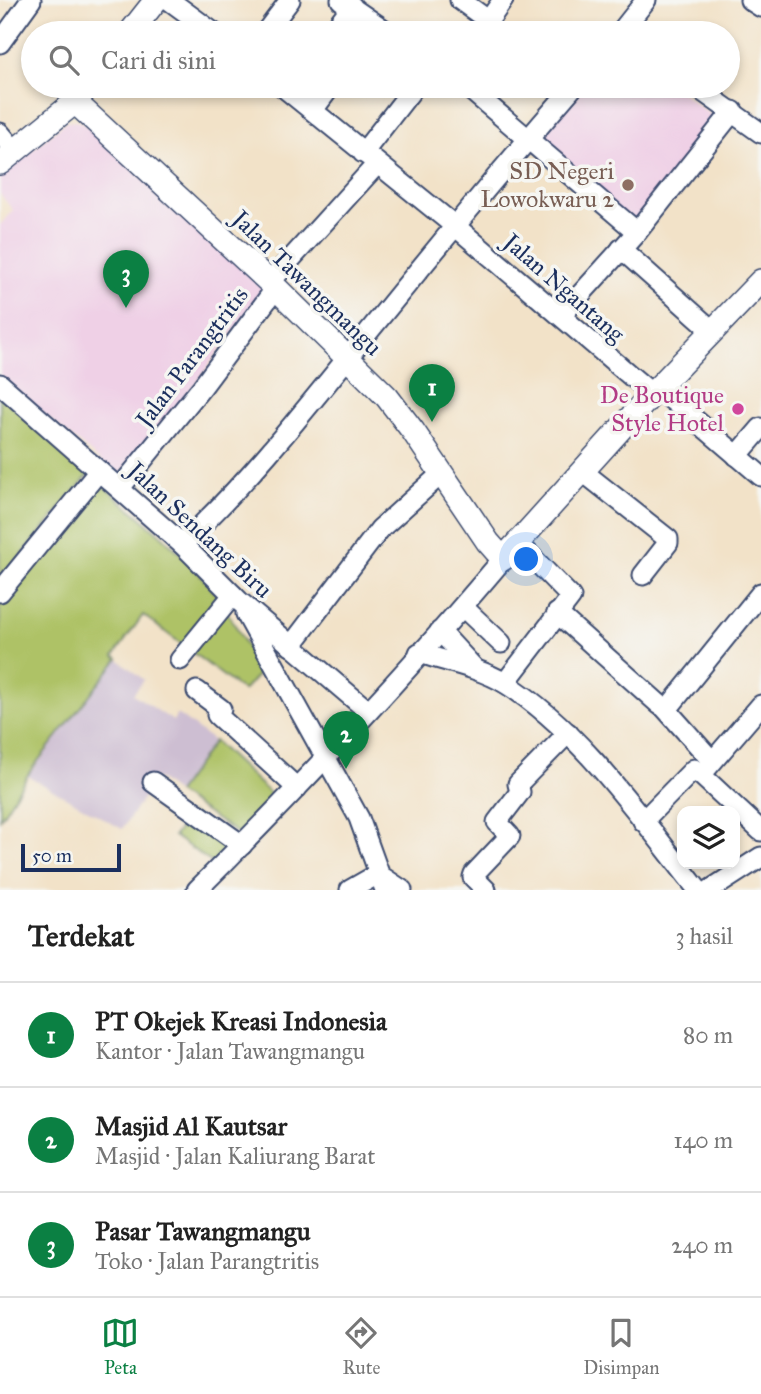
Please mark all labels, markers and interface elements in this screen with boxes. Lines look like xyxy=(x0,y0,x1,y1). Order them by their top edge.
search box xyxy=(21,21,740,98)
icon: search xyxy=(45,41,83,79)
text: Cari di sini xyxy=(101,44,216,76)
place label: SD Negeri Lowokwaru 2 xyxy=(481,156,614,214)
marker: SD Negeri Lowokwaru 2 xyxy=(620,177,636,193)
street label: Jalan Tawangmangu xyxy=(224,202,388,362)
street label: Jalan Ngantang xyxy=(495,225,631,349)
pin: 3 xyxy=(103,250,149,308)
street label: Jalan Parangtritis xyxy=(127,281,255,436)
pin: 1 xyxy=(409,364,455,422)
place label: De Boutique Style Hotel xyxy=(600,380,725,438)
marker: De Boutique Style Hotel xyxy=(730,401,746,417)
street label: Jalan Sendang Biru xyxy=(119,453,279,605)
your location xyxy=(509,542,543,576)
pin: 2 xyxy=(323,711,369,769)
map controls xyxy=(677,806,740,869)
button: layers xyxy=(677,806,740,869)
scale bar xyxy=(21,841,121,873)
text: 50 m xyxy=(32,844,72,867)
text: Terdekat xyxy=(28,918,134,954)
text: 3 hasil xyxy=(675,922,733,950)
text: PT Okejek Kreasi Indonesia xyxy=(95,1005,387,1037)
text: 1 xyxy=(46,1021,56,1049)
text: 80 m xyxy=(683,1021,733,1049)
text: Kantor · Jalan Tawangmangu xyxy=(95,1037,365,1065)
text: Masjid Al Kautsar xyxy=(95,1110,287,1142)
text: 2 xyxy=(45,1126,57,1154)
text: 140 m xyxy=(673,1126,733,1154)
text: Masjid · Jalan Kaliurang Barat xyxy=(95,1142,375,1170)
text: Pasar Tawangmangu xyxy=(95,1215,311,1247)
text: 3 xyxy=(46,1231,56,1259)
text: 240 m xyxy=(671,1231,733,1259)
text: Toko · Jalan Parangtritis xyxy=(95,1247,319,1275)
tab: Peta xyxy=(101,1314,139,1379)
tab: Rute xyxy=(342,1314,380,1379)
tab: Disimpan xyxy=(583,1314,660,1379)

